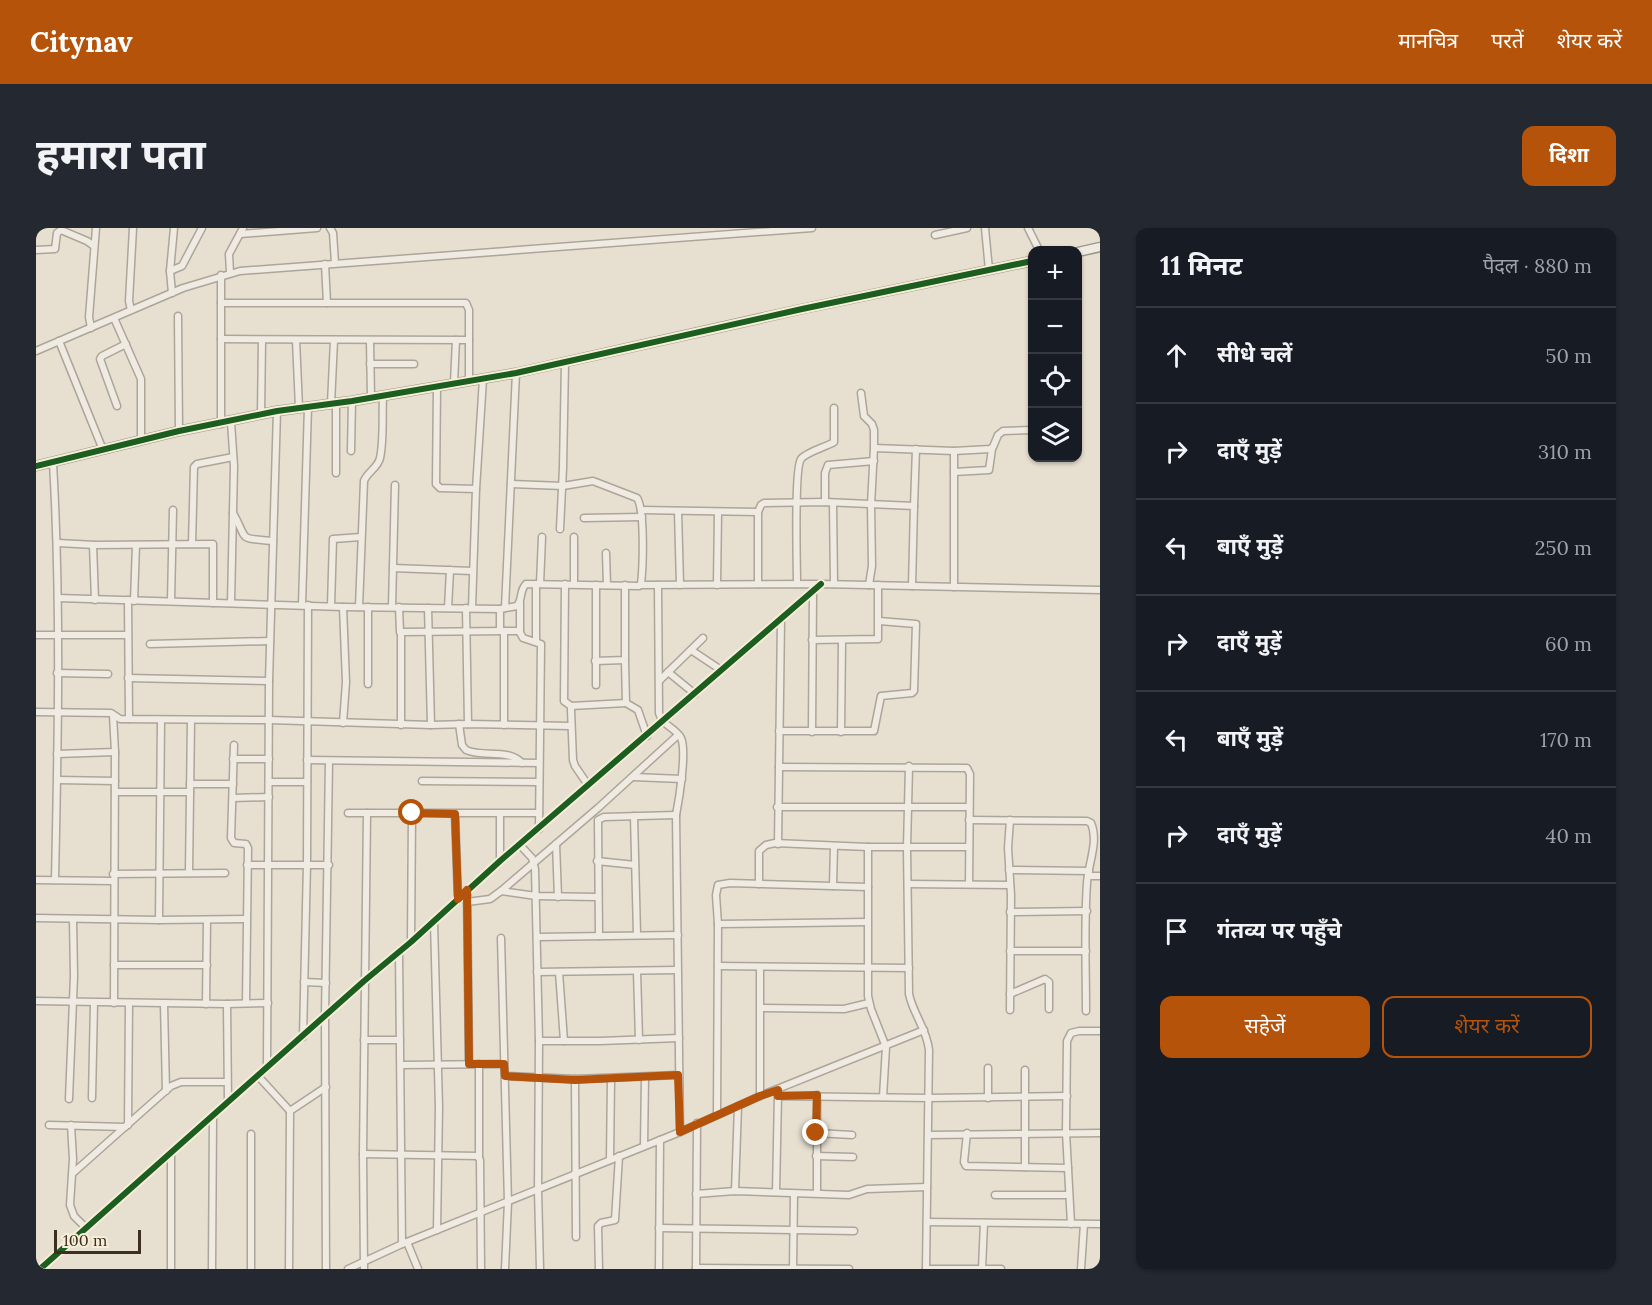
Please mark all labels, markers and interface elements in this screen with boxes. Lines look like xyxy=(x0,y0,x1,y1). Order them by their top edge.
text: Citynav xyxy=(30,24,133,60)
text: मानचित्र xyxy=(1398,27,1458,54)
text: परतें xyxy=(1491,27,1524,54)
text: शेयर करें xyxy=(1557,27,1622,54)
button: दिशा xyxy=(1522,126,1616,186)
text: हमारा पता xyxy=(36,127,206,181)
map controls xyxy=(1028,246,1082,462)
button: + xyxy=(1028,246,1082,300)
text: 11 मिनट xyxy=(1160,249,1243,282)
text: पैदल · 880 m xyxy=(1483,253,1592,278)
button: − xyxy=(1028,300,1082,354)
icon: ahead xyxy=(1160,339,1193,372)
text: सीधे चलें xyxy=(1217,340,1292,368)
text: 50 m xyxy=(1546,343,1592,368)
button: locate xyxy=(1028,354,1082,408)
button: layers xyxy=(1028,408,1082,462)
icon: right xyxy=(1160,435,1193,468)
text: दाएँ मुड़ें xyxy=(1217,436,1282,464)
text: 310 m xyxy=(1538,439,1592,464)
icon: left xyxy=(1160,531,1193,564)
text: बाएँ मुड़ें xyxy=(1217,532,1283,560)
text: 250 m xyxy=(1535,535,1592,560)
icon: right xyxy=(1160,627,1193,660)
text: दाएँ मुड़ें xyxy=(1217,628,1282,656)
text: 60 m xyxy=(1545,631,1592,656)
icon: left xyxy=(1160,723,1193,756)
text: बाएँ मुड़ें xyxy=(1217,724,1283,752)
text: 170 m xyxy=(1540,727,1592,752)
route start xyxy=(398,799,424,825)
icon: right xyxy=(1160,819,1193,852)
text: दाएँ मुड़ें xyxy=(1217,820,1282,848)
text: 40 m xyxy=(1546,823,1592,848)
icon: arrive xyxy=(1160,915,1193,948)
text: गंतव्य पर पहुँचे xyxy=(1217,916,1342,944)
button: सहेजें xyxy=(1160,996,1370,1058)
button: शेयर करें xyxy=(1382,996,1592,1058)
route end xyxy=(802,1119,828,1145)
scale bar xyxy=(54,1227,141,1254)
text: 100 m xyxy=(63,1230,107,1250)

